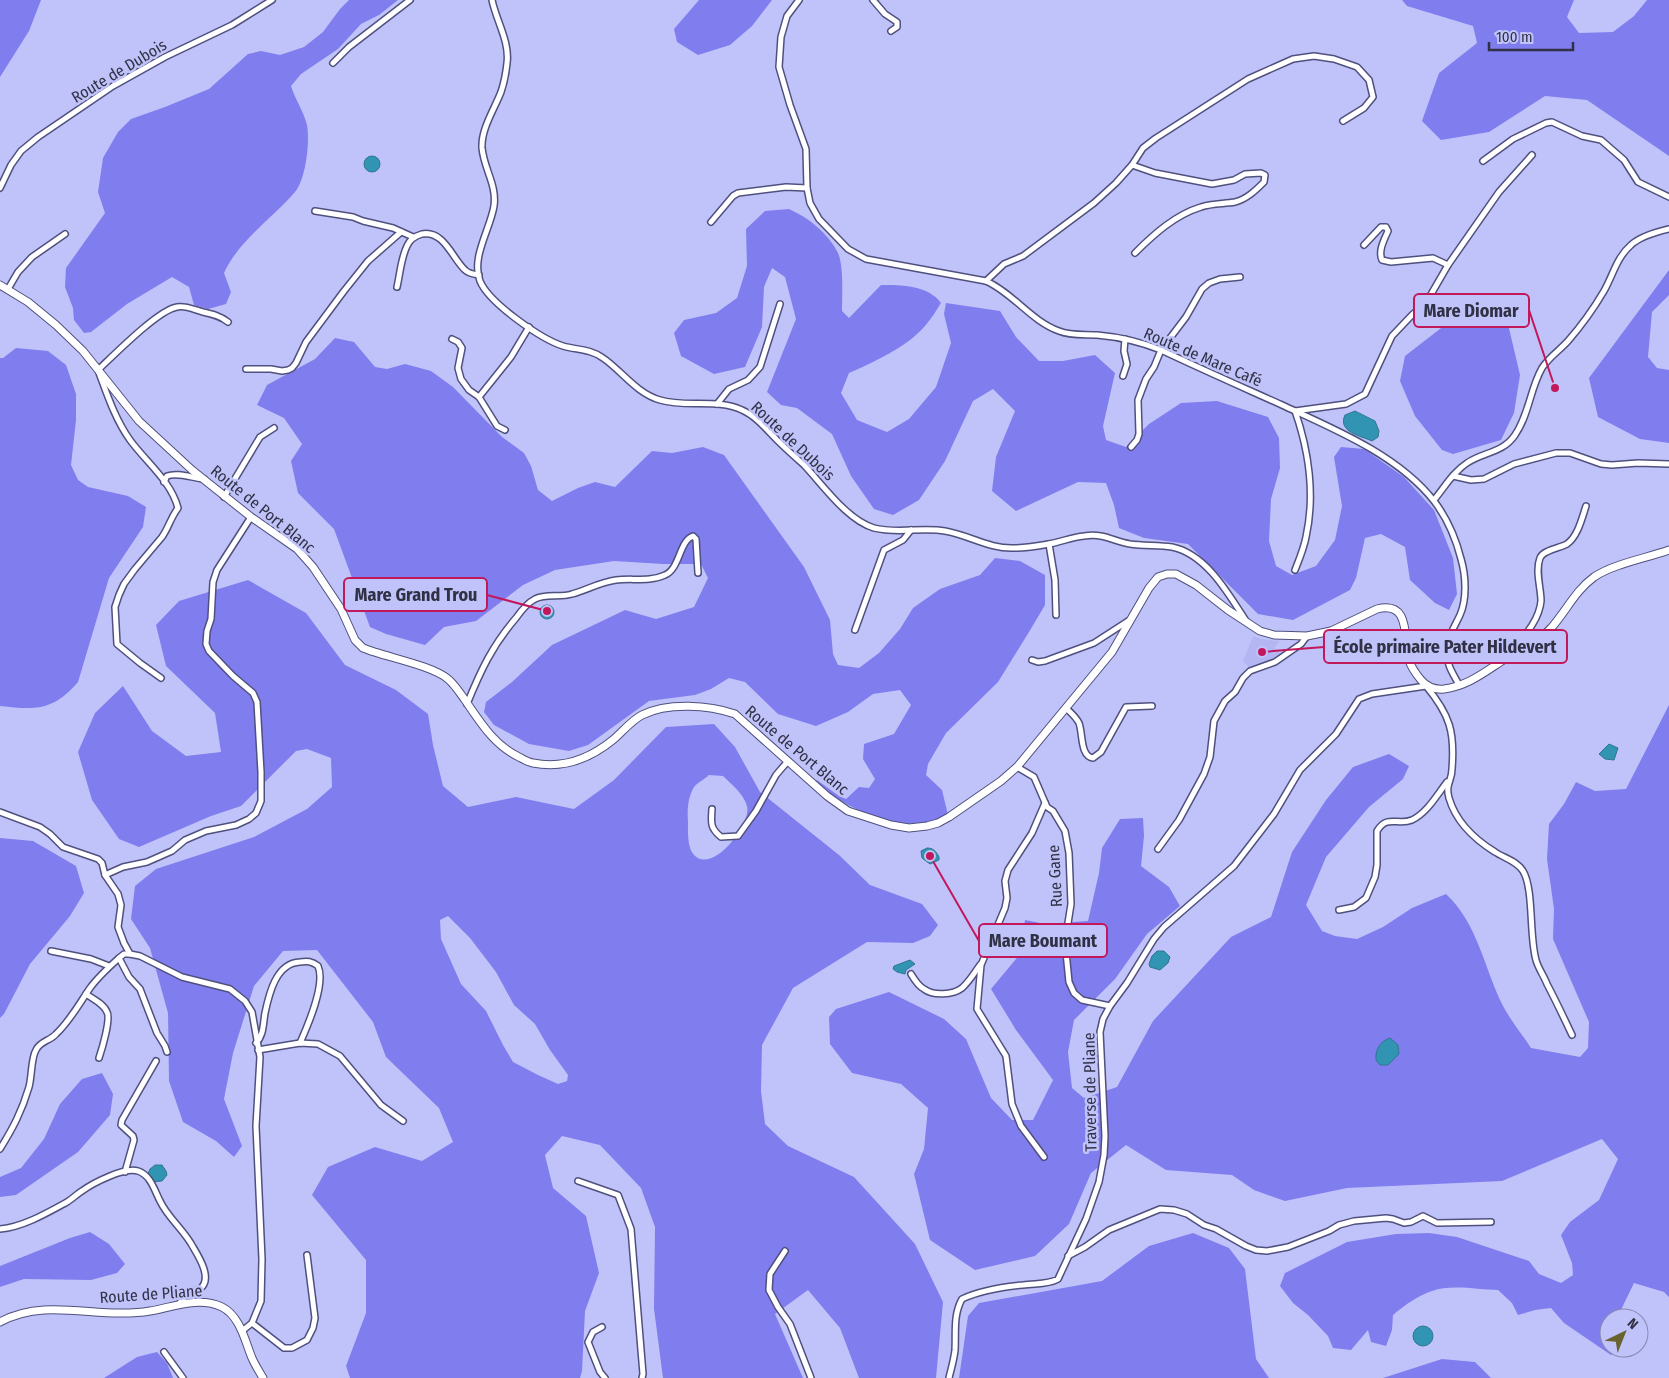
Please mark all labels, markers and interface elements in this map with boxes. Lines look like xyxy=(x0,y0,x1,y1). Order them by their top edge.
scale bar xyxy=(1489,20,1573,52)
text: 100 m xyxy=(1496,28,1533,46)
street label: Route de Dubois xyxy=(68,35,170,107)
callout: Mare Diomar xyxy=(1414,294,1529,327)
text: Mare Diomar xyxy=(1423,300,1519,322)
street label: Route de Mare Café xyxy=(1141,324,1265,391)
street label: Route de Dubois xyxy=(747,397,839,485)
street label: Route de Port Blanc xyxy=(207,461,319,557)
callout: Mare Grand Trou xyxy=(344,578,487,611)
text: Mare Grand Trou xyxy=(355,584,477,606)
callout: École primaire Pater Hildevert xyxy=(1324,630,1567,663)
text: École primaire Pater Hildevert xyxy=(1333,635,1557,658)
street label: Route de Port Blanc xyxy=(741,701,853,799)
street label: Rue Gane xyxy=(1044,844,1066,908)
callout: Mare Boumant xyxy=(979,924,1107,957)
text: Mare Boumant xyxy=(989,930,1098,952)
street label: Traverse de Pliane xyxy=(1079,1032,1101,1152)
street label: Route de Pliane xyxy=(99,1281,203,1307)
north arrow xyxy=(1599,1308,1649,1358)
text: N xyxy=(1624,1315,1641,1333)

